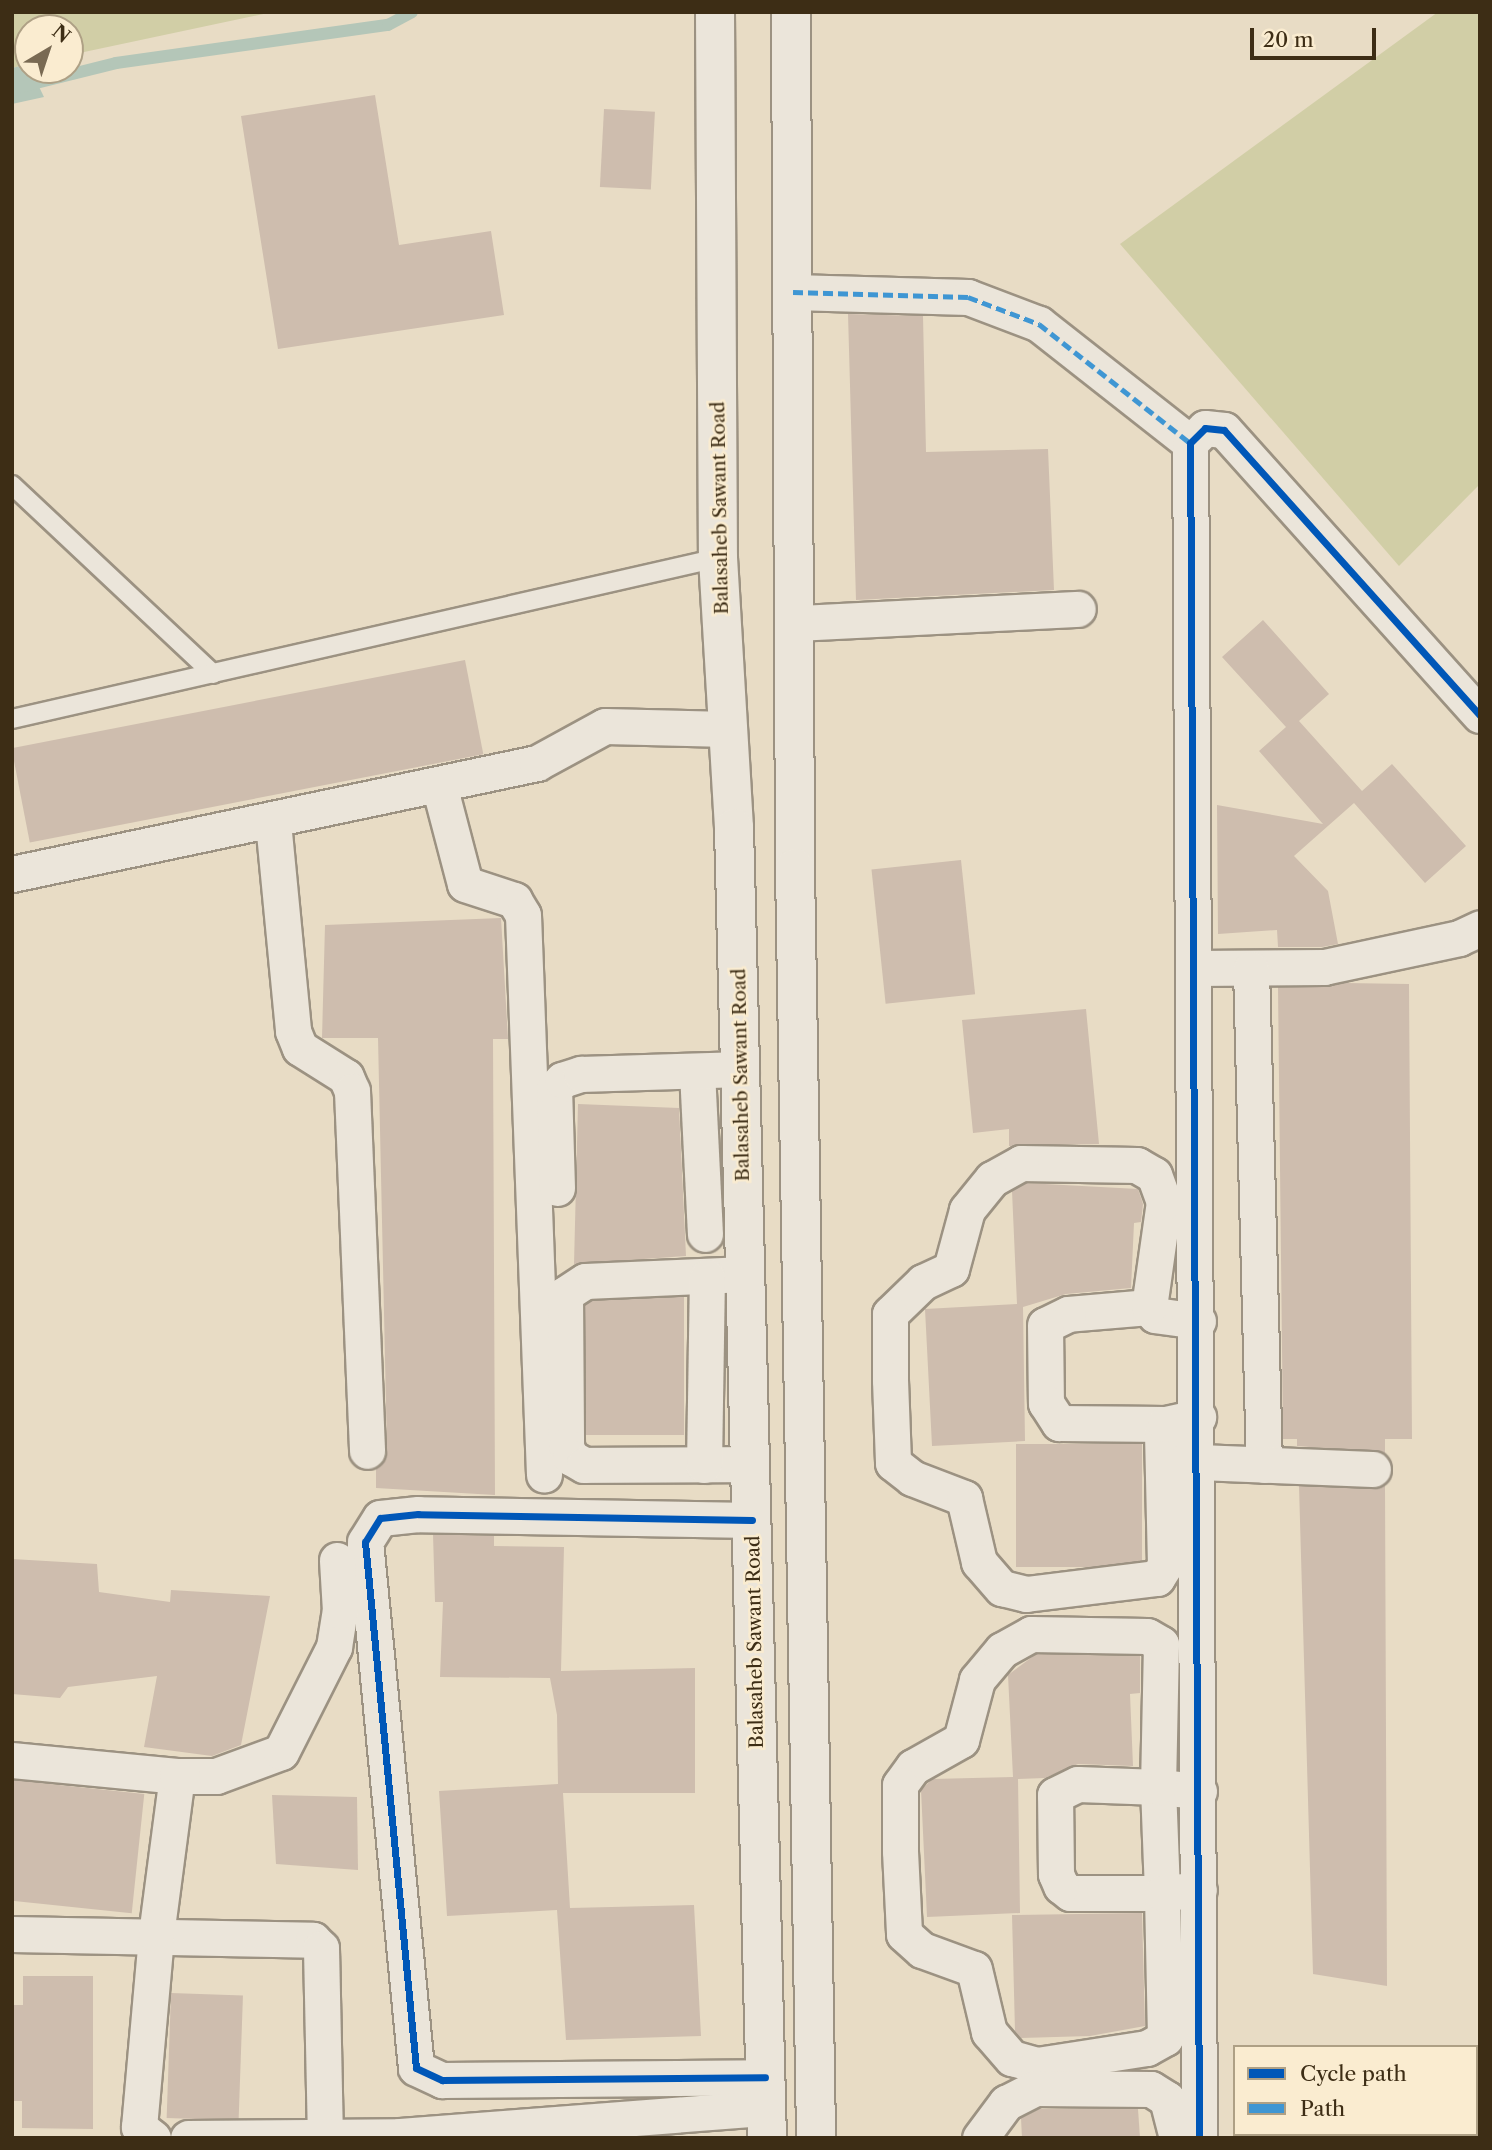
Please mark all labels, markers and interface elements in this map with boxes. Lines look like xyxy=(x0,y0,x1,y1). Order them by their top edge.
north arrow xyxy=(14,14,84,84)
scale bar xyxy=(1254,14,1380,58)
text: N xyxy=(48,20,75,48)
text: 20 m xyxy=(1263,27,1314,52)
street label: Balasaheb Sawant Road xyxy=(707,401,733,615)
street label: Balasaheb Sawant Road xyxy=(728,968,754,1182)
street label: Balasaheb Sawant Road xyxy=(742,1535,768,1749)
legend xyxy=(1233,2045,1478,2136)
text: Cycle path xyxy=(1300,2061,1407,2086)
text: Path xyxy=(1300,2096,1345,2121)

